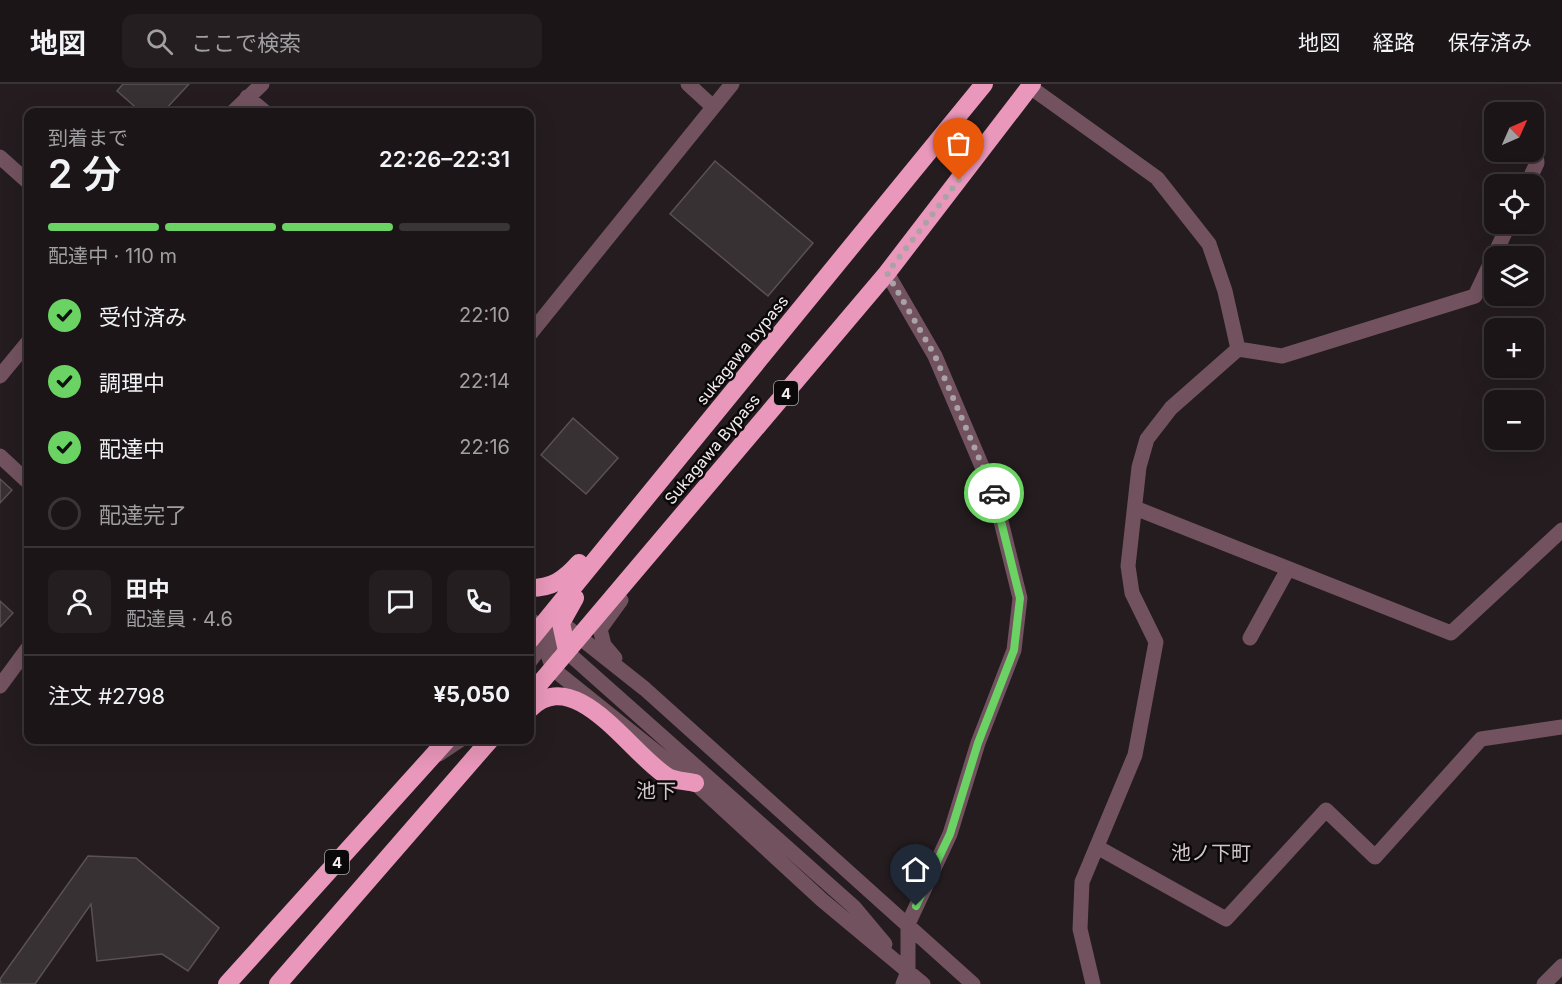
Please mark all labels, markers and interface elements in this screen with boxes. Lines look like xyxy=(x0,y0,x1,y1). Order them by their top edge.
search box xyxy=(122,14,542,68)
icon: search xyxy=(143,25,176,58)
text: 地図 xyxy=(30,26,86,60)
text: ここで検索 xyxy=(191,30,301,56)
text: 地図 xyxy=(1298,30,1340,55)
text: 経路 xyxy=(1373,30,1415,55)
text: 保存済み xyxy=(1448,30,1532,55)
north arrow xyxy=(1484,102,1544,162)
map controls xyxy=(1484,102,1544,450)
pin xyxy=(933,118,984,180)
text: 到着まで xyxy=(48,126,128,150)
icon: bag xyxy=(942,127,975,160)
text: 22:26–22:31 xyxy=(379,146,510,172)
text: 2 分 xyxy=(48,150,121,197)
button: locate xyxy=(1484,174,1544,234)
text: 配達中 · 110 m xyxy=(48,244,177,268)
button: layers xyxy=(1484,246,1544,306)
street label: sukagawa bypass xyxy=(692,291,792,409)
icon: check xyxy=(48,299,81,332)
text: 22:10 xyxy=(459,303,510,327)
text: 受付済み xyxy=(99,304,187,330)
button: + xyxy=(1484,318,1544,378)
icon: check xyxy=(48,365,81,398)
text: 22:14 xyxy=(459,369,510,393)
text: 調理中 xyxy=(99,370,165,396)
road number: 4 xyxy=(774,381,798,405)
street label: Sukagawa Bypass xyxy=(660,390,764,508)
button: − xyxy=(1484,390,1544,450)
icon: check xyxy=(48,431,81,464)
text: 22:16 xyxy=(459,435,510,459)
text: 配達中 xyxy=(99,436,165,462)
courier xyxy=(964,463,1024,523)
icon: car xyxy=(978,477,1011,510)
text: 配達完了 xyxy=(99,502,187,528)
button: person xyxy=(48,570,111,633)
button: chat xyxy=(369,570,432,633)
button: phone xyxy=(447,570,510,633)
text: 田中 xyxy=(126,576,170,602)
text: 配達員 · 4.6 xyxy=(126,607,233,631)
text: ¥5,050 xyxy=(433,681,510,707)
text: 注文 #2798 xyxy=(48,683,165,709)
district label: 池下 xyxy=(636,779,676,803)
district label: 池ノ下町 xyxy=(1171,841,1251,865)
pin xyxy=(890,844,941,906)
road number: 4 xyxy=(325,850,349,874)
icon: home xyxy=(899,853,932,886)

